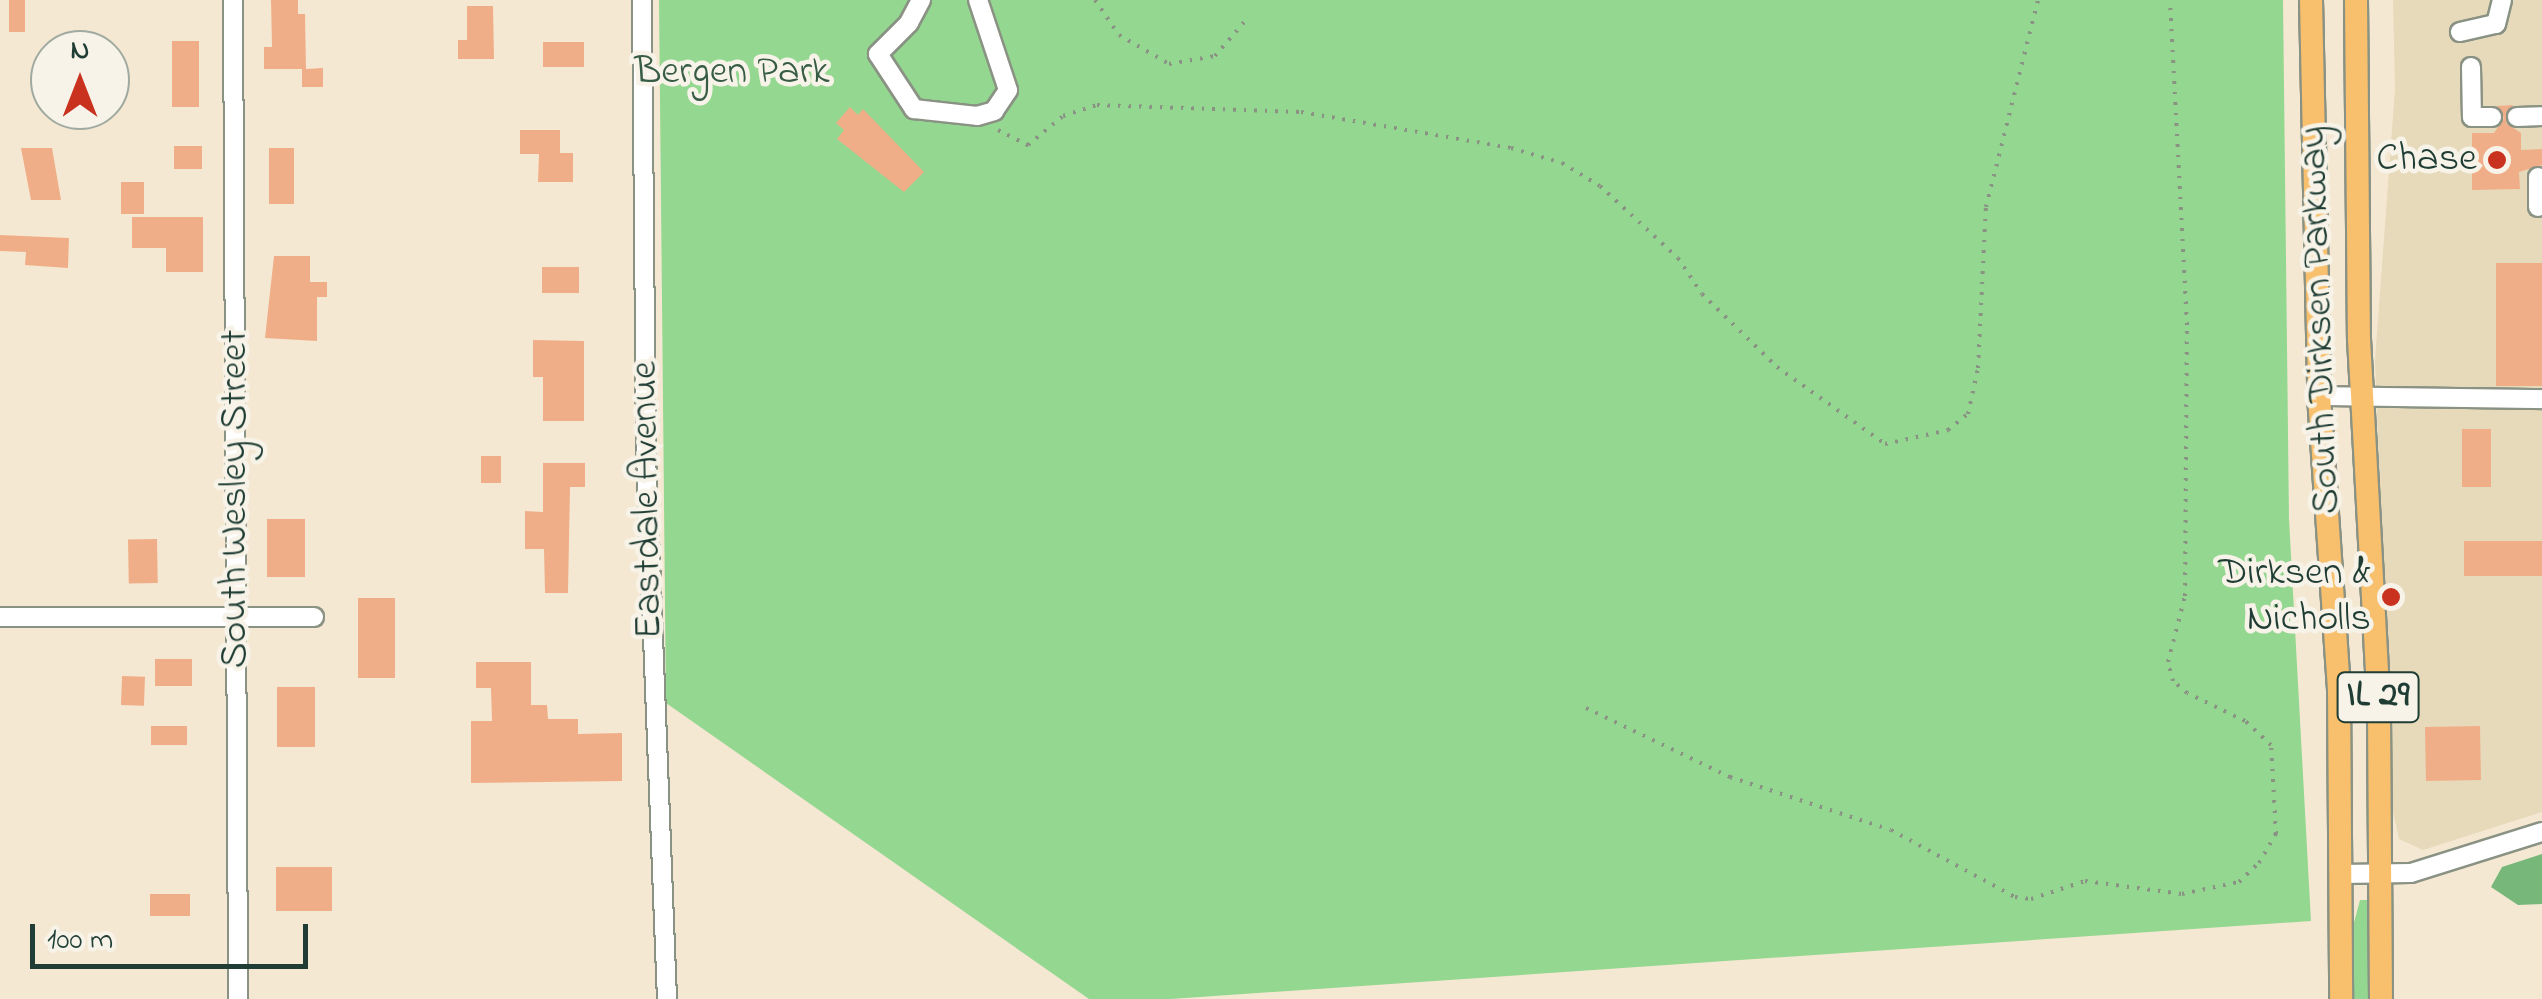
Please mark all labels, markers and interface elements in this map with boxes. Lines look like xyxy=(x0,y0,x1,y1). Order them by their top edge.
north arrow xyxy=(30,30,130,130)
text: N xyxy=(71,31,89,72)
park label: Bergen Park xyxy=(634,49,830,97)
street label: South Dirksen Parkway xyxy=(2290,125,2352,515)
place label: Chase xyxy=(2376,136,2477,184)
marker: Chase xyxy=(2486,149,2508,171)
street label: South Wesley Street xyxy=(212,330,260,668)
street label: Eastdale Avenue xyxy=(622,361,674,639)
place label: Dirksen & Nicholls xyxy=(2218,550,2371,644)
marker: Dirksen & Nicholls xyxy=(2380,586,2402,608)
road number: IL 29 xyxy=(2336,664,2420,730)
scale bar xyxy=(35,904,312,966)
text: 100 m xyxy=(47,919,113,963)

